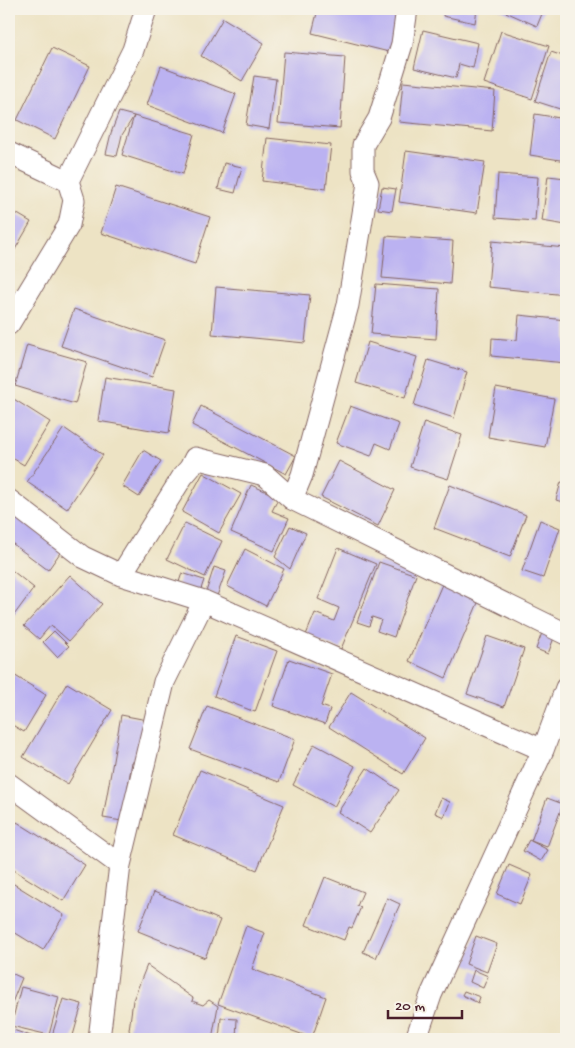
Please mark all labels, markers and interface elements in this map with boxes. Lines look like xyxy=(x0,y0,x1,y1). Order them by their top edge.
scale bar xyxy=(388,988,461,1020)
text: 20 m xyxy=(395,998,425,1016)

